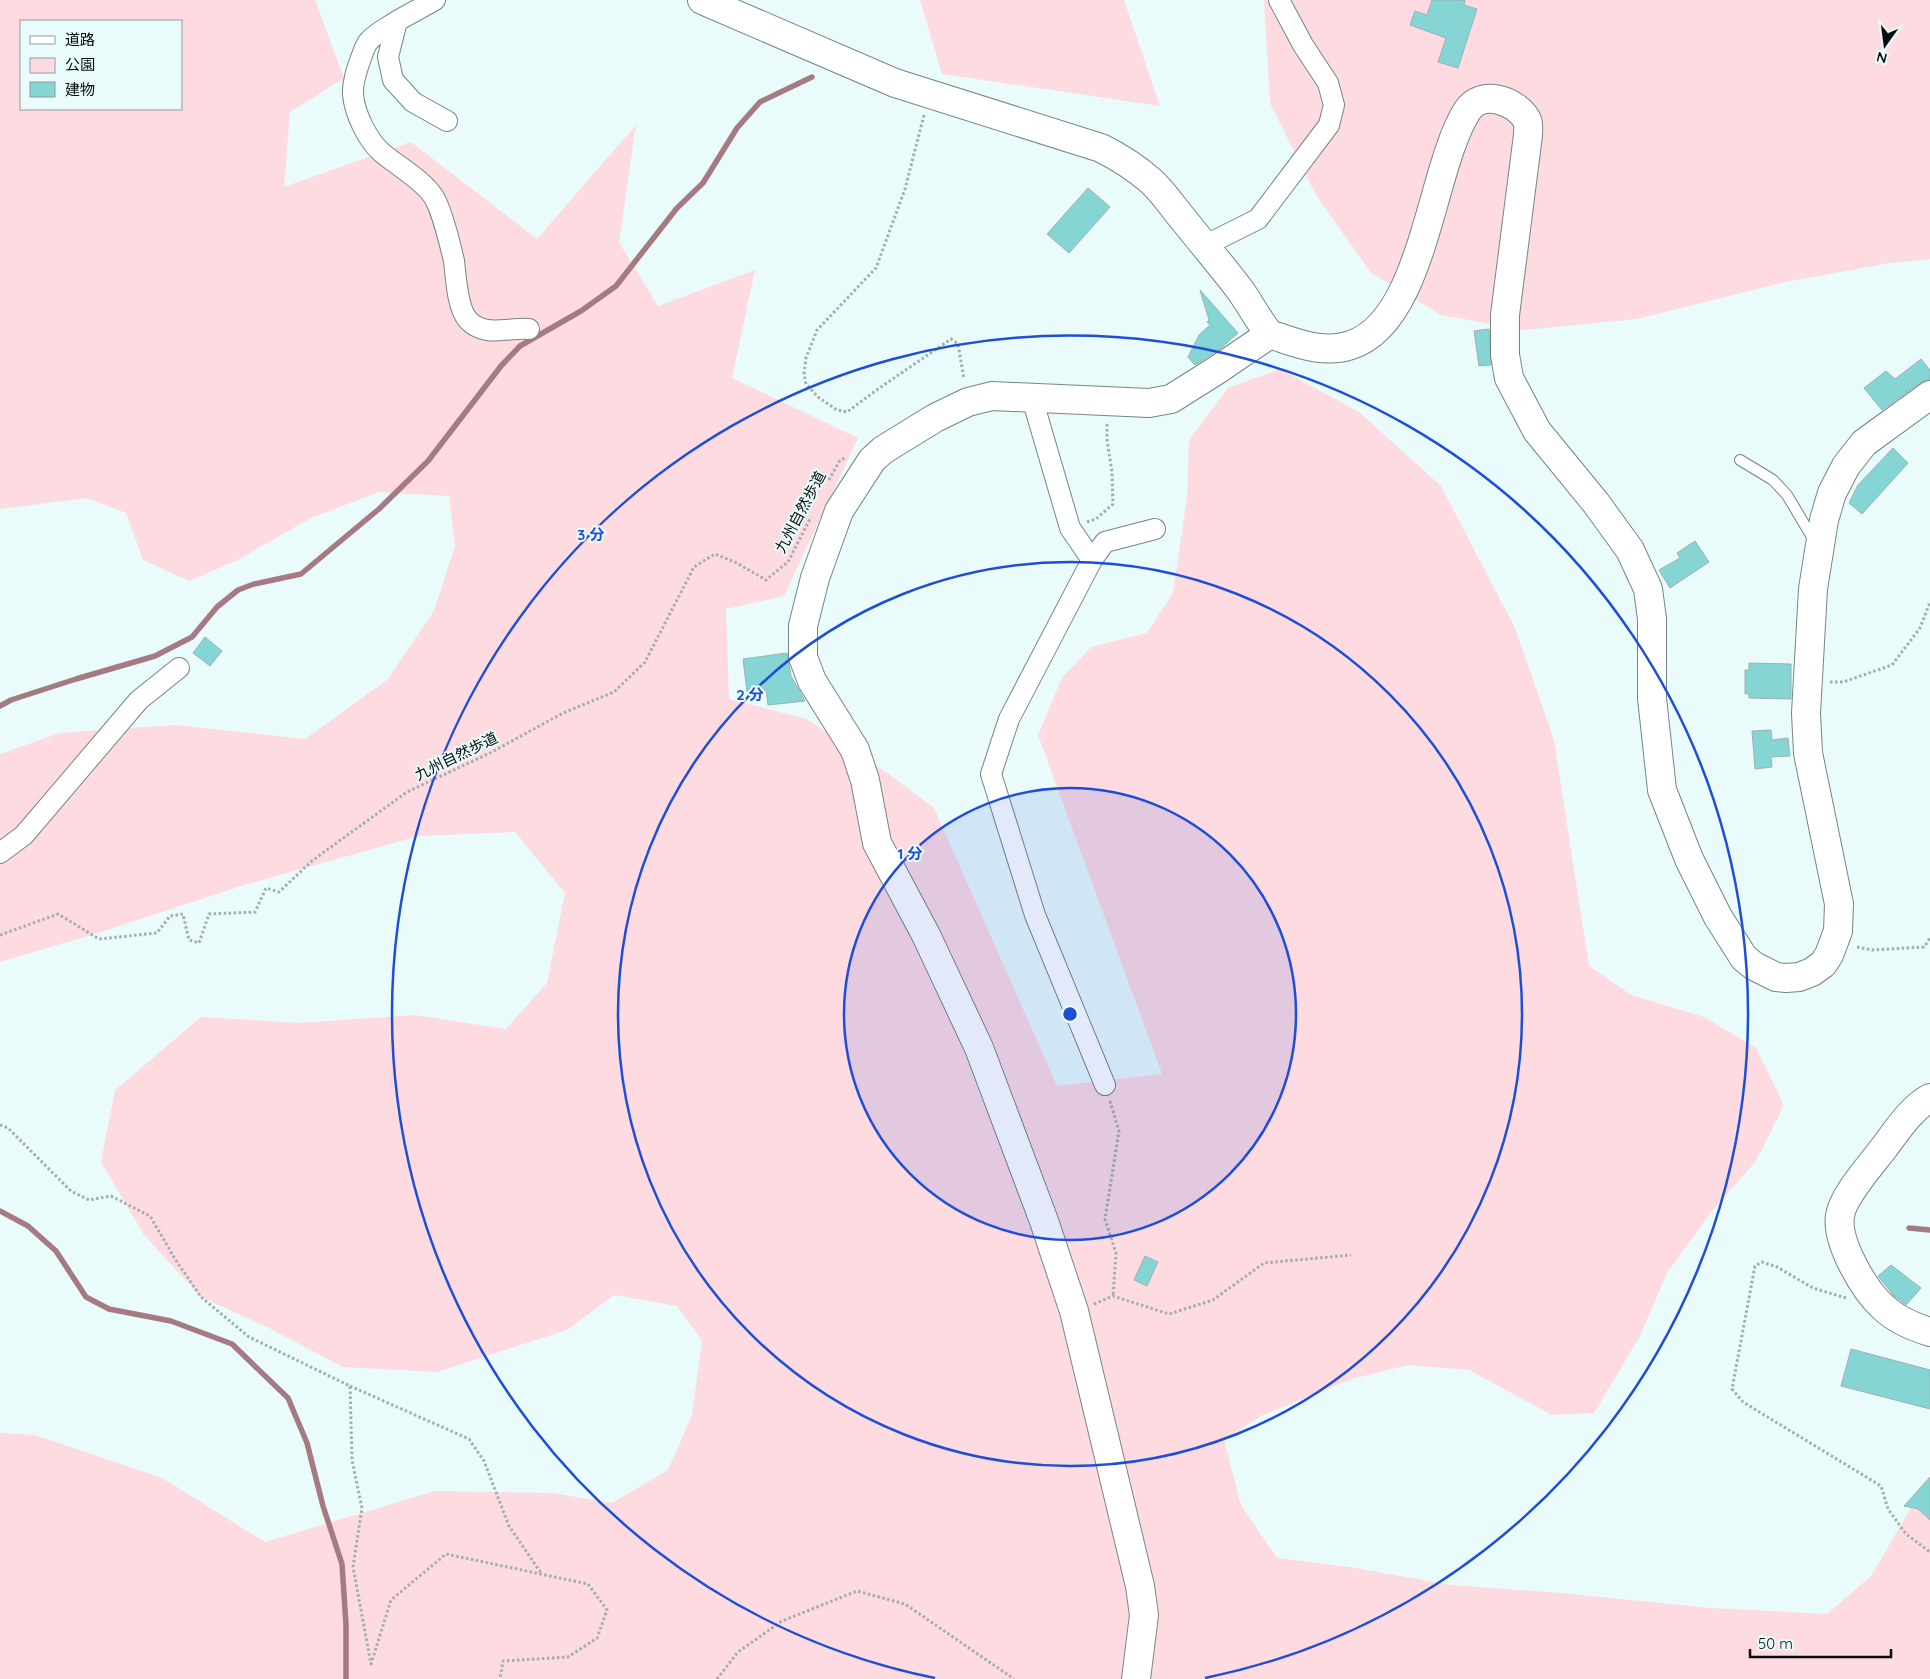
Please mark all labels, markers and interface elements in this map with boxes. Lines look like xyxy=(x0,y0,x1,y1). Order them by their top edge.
legend xyxy=(20,20,182,110)
north arrow xyxy=(1860,20,1910,70)
text: 道路 xyxy=(65,30,95,49)
text: N xyxy=(1875,48,1889,68)
text: 公園 xyxy=(65,55,95,74)
text: 建物 xyxy=(65,80,95,99)
street label: 九州自然歩道 xyxy=(770,468,830,556)
text: 3 分 xyxy=(577,525,605,544)
text: 2 分 xyxy=(736,685,764,704)
street label: 九州自然歩道 xyxy=(411,728,501,784)
text: 1 分 xyxy=(897,844,923,863)
centre of rings xyxy=(1061,1005,1079,1023)
scale bar xyxy=(1750,1626,1891,1658)
text: 50 m xyxy=(1758,1634,1793,1653)

